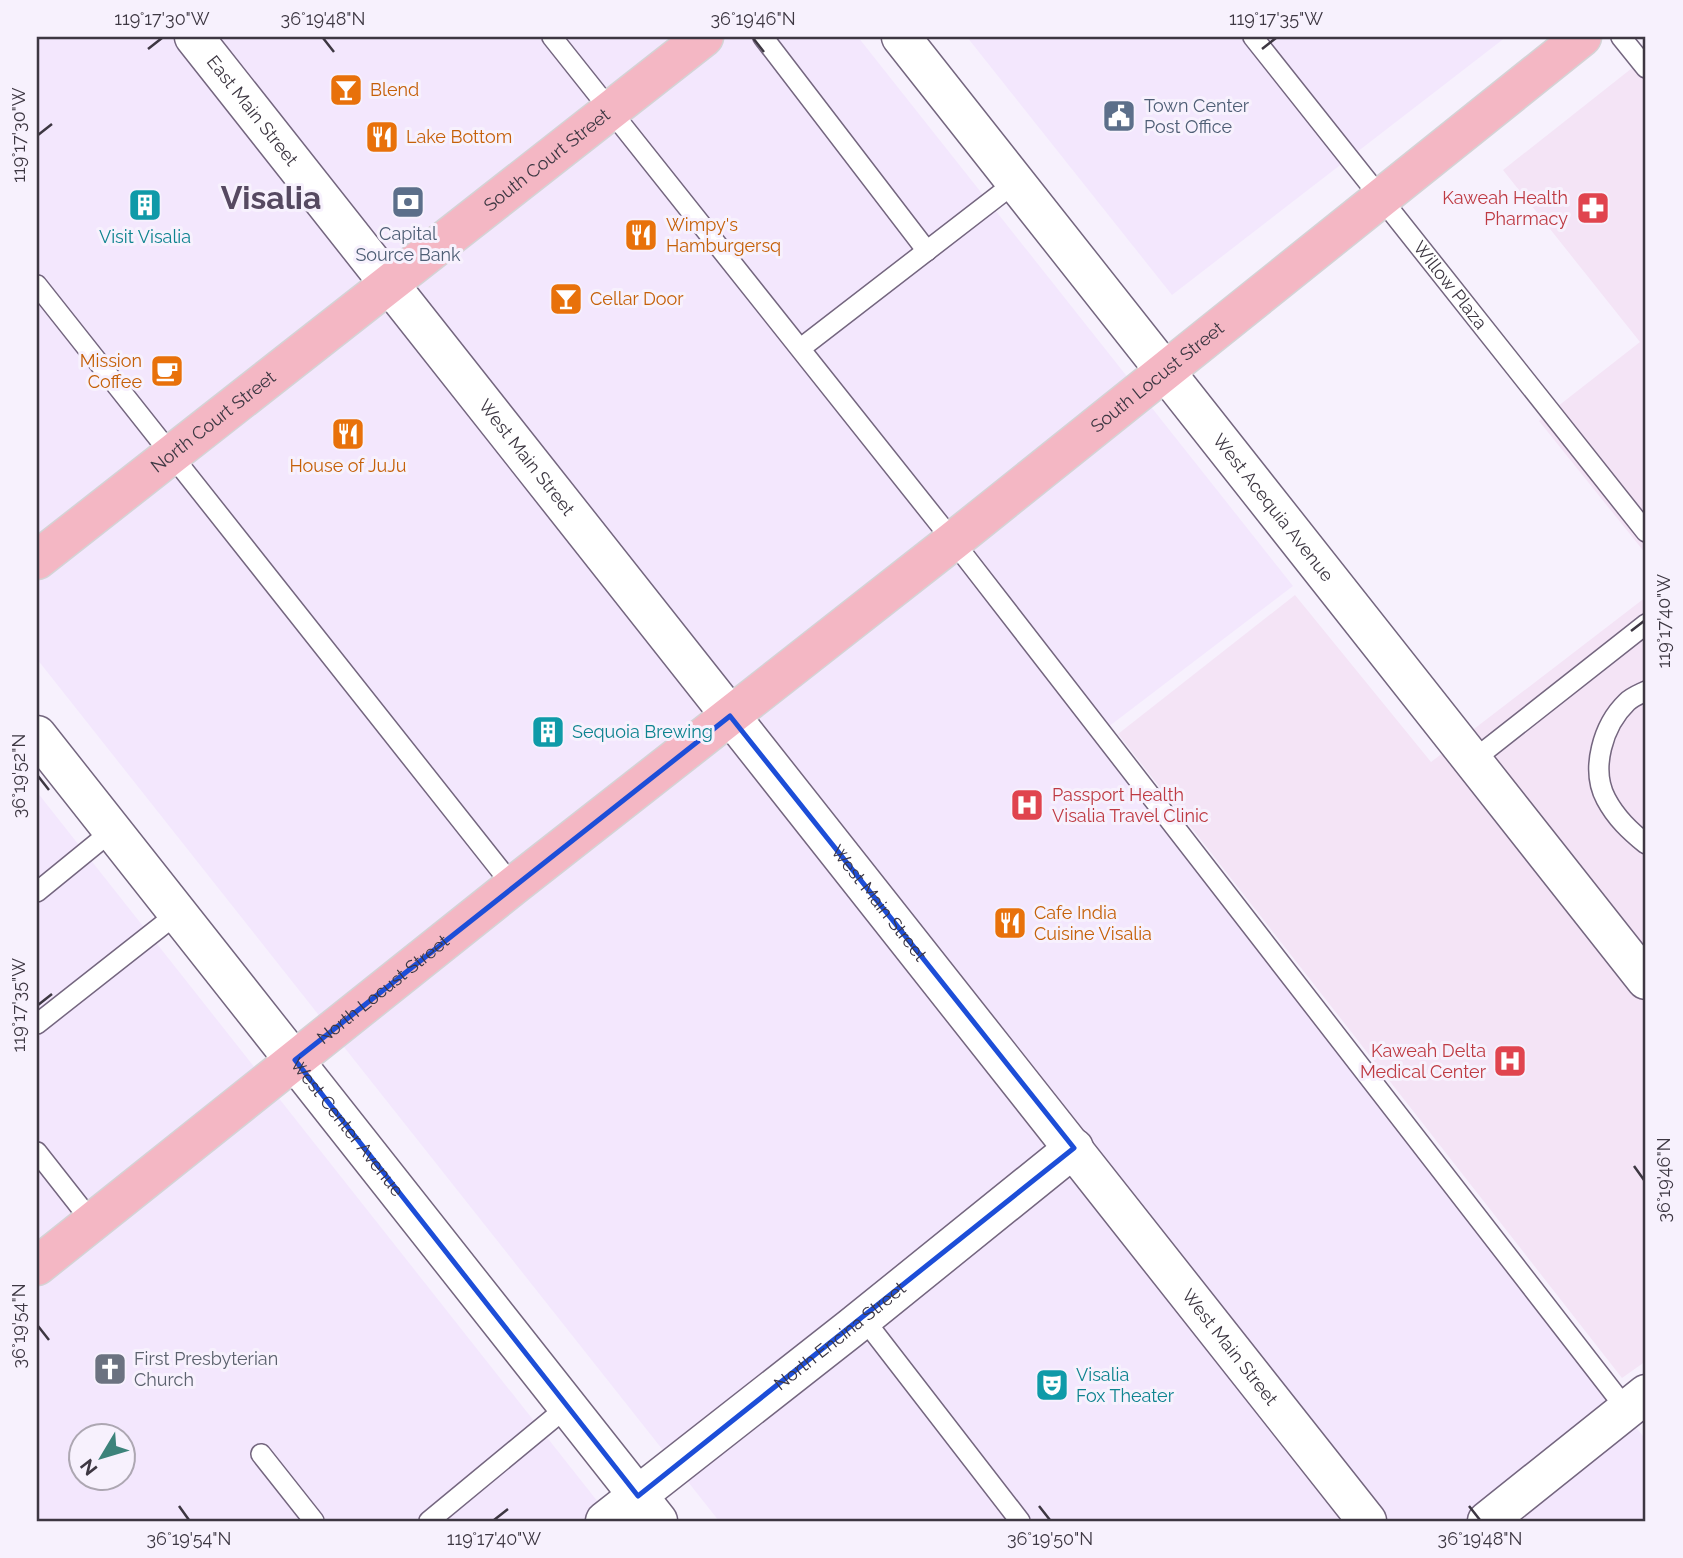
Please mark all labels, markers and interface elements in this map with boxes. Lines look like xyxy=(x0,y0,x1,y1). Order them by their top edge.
text: 119°17'30"W xyxy=(114,8,210,29)
text: 36°19'48"N xyxy=(281,8,365,29)
text: 36°19'46"N xyxy=(710,8,796,29)
text: 119°17'35"W xyxy=(1229,8,1323,29)
street label: East Main Street xyxy=(203,51,303,170)
bar icon: Blend xyxy=(327,71,365,109)
place label: Blend xyxy=(370,79,419,100)
text: 119°17'30"W xyxy=(8,87,29,183)
place label: Town Center Post Office xyxy=(1144,95,1250,137)
public building icon: Town Center Post Office xyxy=(1100,97,1138,135)
street label: South Court Street xyxy=(479,104,614,216)
restaurant icon: Lake Bottom xyxy=(363,118,401,156)
place label: Lake Bottom xyxy=(406,126,512,147)
district label: Visalia xyxy=(221,179,321,216)
bank icon: Capital Source Bank xyxy=(389,183,427,221)
building icon: Visit Visalia xyxy=(126,186,164,224)
place label: Kaweah Health Pharmacy xyxy=(1442,187,1568,229)
pharmacy icon: Kaweah Health Pharmacy xyxy=(1574,189,1612,227)
place label: Wimpy's Hamburgersq xyxy=(666,214,781,256)
restaurant icon: Wimpy's Hamburgersq xyxy=(622,216,660,254)
place label: Capital Source Bank xyxy=(355,223,461,265)
place label: Visit Visalia xyxy=(99,226,191,247)
street label: Willow Plaza xyxy=(1409,237,1492,333)
bar icon: Cellar Door xyxy=(547,280,585,318)
place label: Cellar Door xyxy=(590,288,684,309)
street label: South Locust Street xyxy=(1086,317,1228,436)
place label: Mission Coffee xyxy=(80,350,142,392)
cafe icon: Mission Coffee xyxy=(148,352,186,390)
street label: North Court Street xyxy=(146,366,279,477)
street label: West Main Street xyxy=(475,395,579,520)
restaurant icon: House of JuJu xyxy=(329,415,367,453)
street label: West Acequia Avenue xyxy=(1209,430,1338,586)
place label: House of JuJu xyxy=(289,455,407,476)
text: 119°17'40"W xyxy=(1653,574,1674,668)
building icon: Sequoia Brewing xyxy=(529,713,567,751)
place label: Sequoia Brewing xyxy=(572,721,713,742)
text: 36°19'52"N xyxy=(8,734,29,818)
place label: Passport Health Visalia Travel Clinic xyxy=(1052,784,1209,826)
hospital icon: Passport Health Visalia Travel Clinic xyxy=(1008,786,1046,824)
street label: West Main Street xyxy=(827,841,931,965)
place label: Cafe India Cuisine Visalia xyxy=(1034,902,1152,944)
restaurant icon: Cafe India Cuisine Visalia xyxy=(991,904,1029,942)
street label: North Locust Street xyxy=(313,930,453,1048)
text: 119°17'35"W xyxy=(8,958,29,1052)
place label: Kaweah Delta Medical Center xyxy=(1360,1040,1487,1082)
hospital icon: Kaweah Delta Medical Center xyxy=(1491,1042,1529,1080)
street label: West Center Avenue xyxy=(286,1054,409,1201)
text: 36°19'46"N xyxy=(1653,1137,1674,1223)
street label: North Encina Street xyxy=(770,1277,910,1394)
text: 36°19'54"N xyxy=(8,1283,29,1369)
street label: West Main Street xyxy=(1178,1285,1282,1409)
place label: First Presbyterian Church xyxy=(134,1348,278,1390)
church icon: First Presbyterian Church xyxy=(91,1350,129,1388)
place label: Visalia Fox Theater xyxy=(1076,1364,1175,1406)
theatre icon: Visalia Fox Theater xyxy=(1033,1366,1071,1404)
north arrow xyxy=(66,1422,136,1492)
text: N xyxy=(75,1455,102,1480)
text: 36°19'54"N xyxy=(146,1528,232,1549)
text: 119°17'40"W xyxy=(447,1528,541,1549)
text: 36°19'50"N xyxy=(1007,1528,1093,1549)
text: 36°19'48"N xyxy=(1438,1528,1522,1549)

